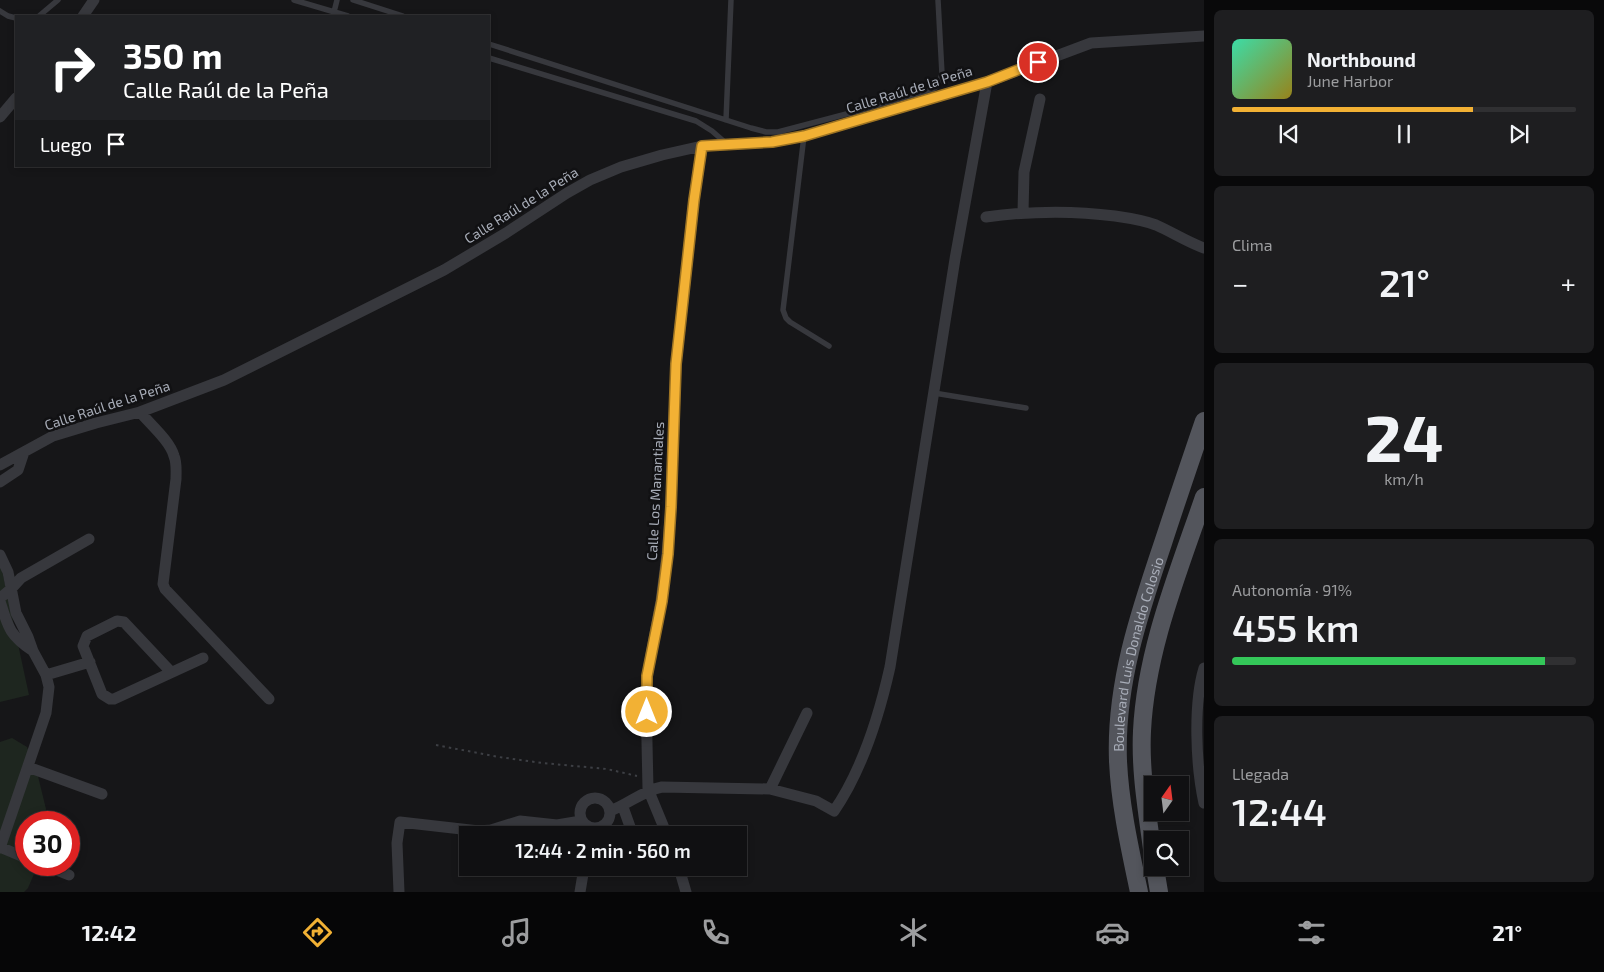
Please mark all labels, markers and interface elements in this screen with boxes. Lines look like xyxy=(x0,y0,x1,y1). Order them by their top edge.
text: 350 m xyxy=(123,34,223,76)
icon: right xyxy=(40,35,105,100)
pin xyxy=(1017,41,1059,83)
icon: arrive xyxy=(1024,48,1052,76)
text: Northbound xyxy=(1307,48,1416,71)
street label: Calle Raúl de la Peña xyxy=(844,62,974,116)
text: June Harbor xyxy=(1307,71,1394,90)
text: Calle Raúl de la Peña xyxy=(123,76,329,102)
icon: previous xyxy=(1275,120,1303,148)
icon: pause xyxy=(1390,120,1418,148)
icon: next xyxy=(1505,120,1533,148)
icon: arrive xyxy=(102,130,130,158)
text: Luego xyxy=(40,133,92,156)
street label: Calle Raúl de la Peña xyxy=(461,163,581,247)
text: Clima xyxy=(1232,235,1273,254)
text: 21° xyxy=(1379,259,1430,305)
text: − xyxy=(1232,266,1248,300)
text: + xyxy=(1561,266,1576,300)
street label: Calle Raúl de la Peña xyxy=(42,377,172,433)
text: 24 xyxy=(1364,397,1444,475)
street label: Calle Los Manantiales xyxy=(643,421,667,561)
text: km/h xyxy=(1384,469,1424,488)
street label: Boulevard Luis Donaldo Colosio xyxy=(1109,554,1166,752)
text: Autonomía · 91% xyxy=(1232,580,1352,599)
text: 455 km xyxy=(1232,604,1359,650)
position arrow xyxy=(620,685,672,737)
text: Llegada xyxy=(1232,764,1289,783)
north arrow xyxy=(1144,776,1189,821)
map controls xyxy=(1144,776,1189,876)
text: 12:44 xyxy=(1232,788,1327,834)
speed limit sign: 30 xyxy=(15,811,80,876)
button: search xyxy=(1144,831,1189,876)
text: 12:44 · 2 min · 560 m xyxy=(515,839,691,862)
icon: directions xyxy=(300,915,335,950)
icon: music xyxy=(499,915,534,950)
icon: phone xyxy=(698,915,733,950)
icon: climate xyxy=(896,915,931,950)
icon: car xyxy=(1095,915,1130,950)
icon: filters xyxy=(1294,915,1329,950)
text: 12:42 xyxy=(82,919,137,945)
text: 21° xyxy=(1492,919,1522,945)

